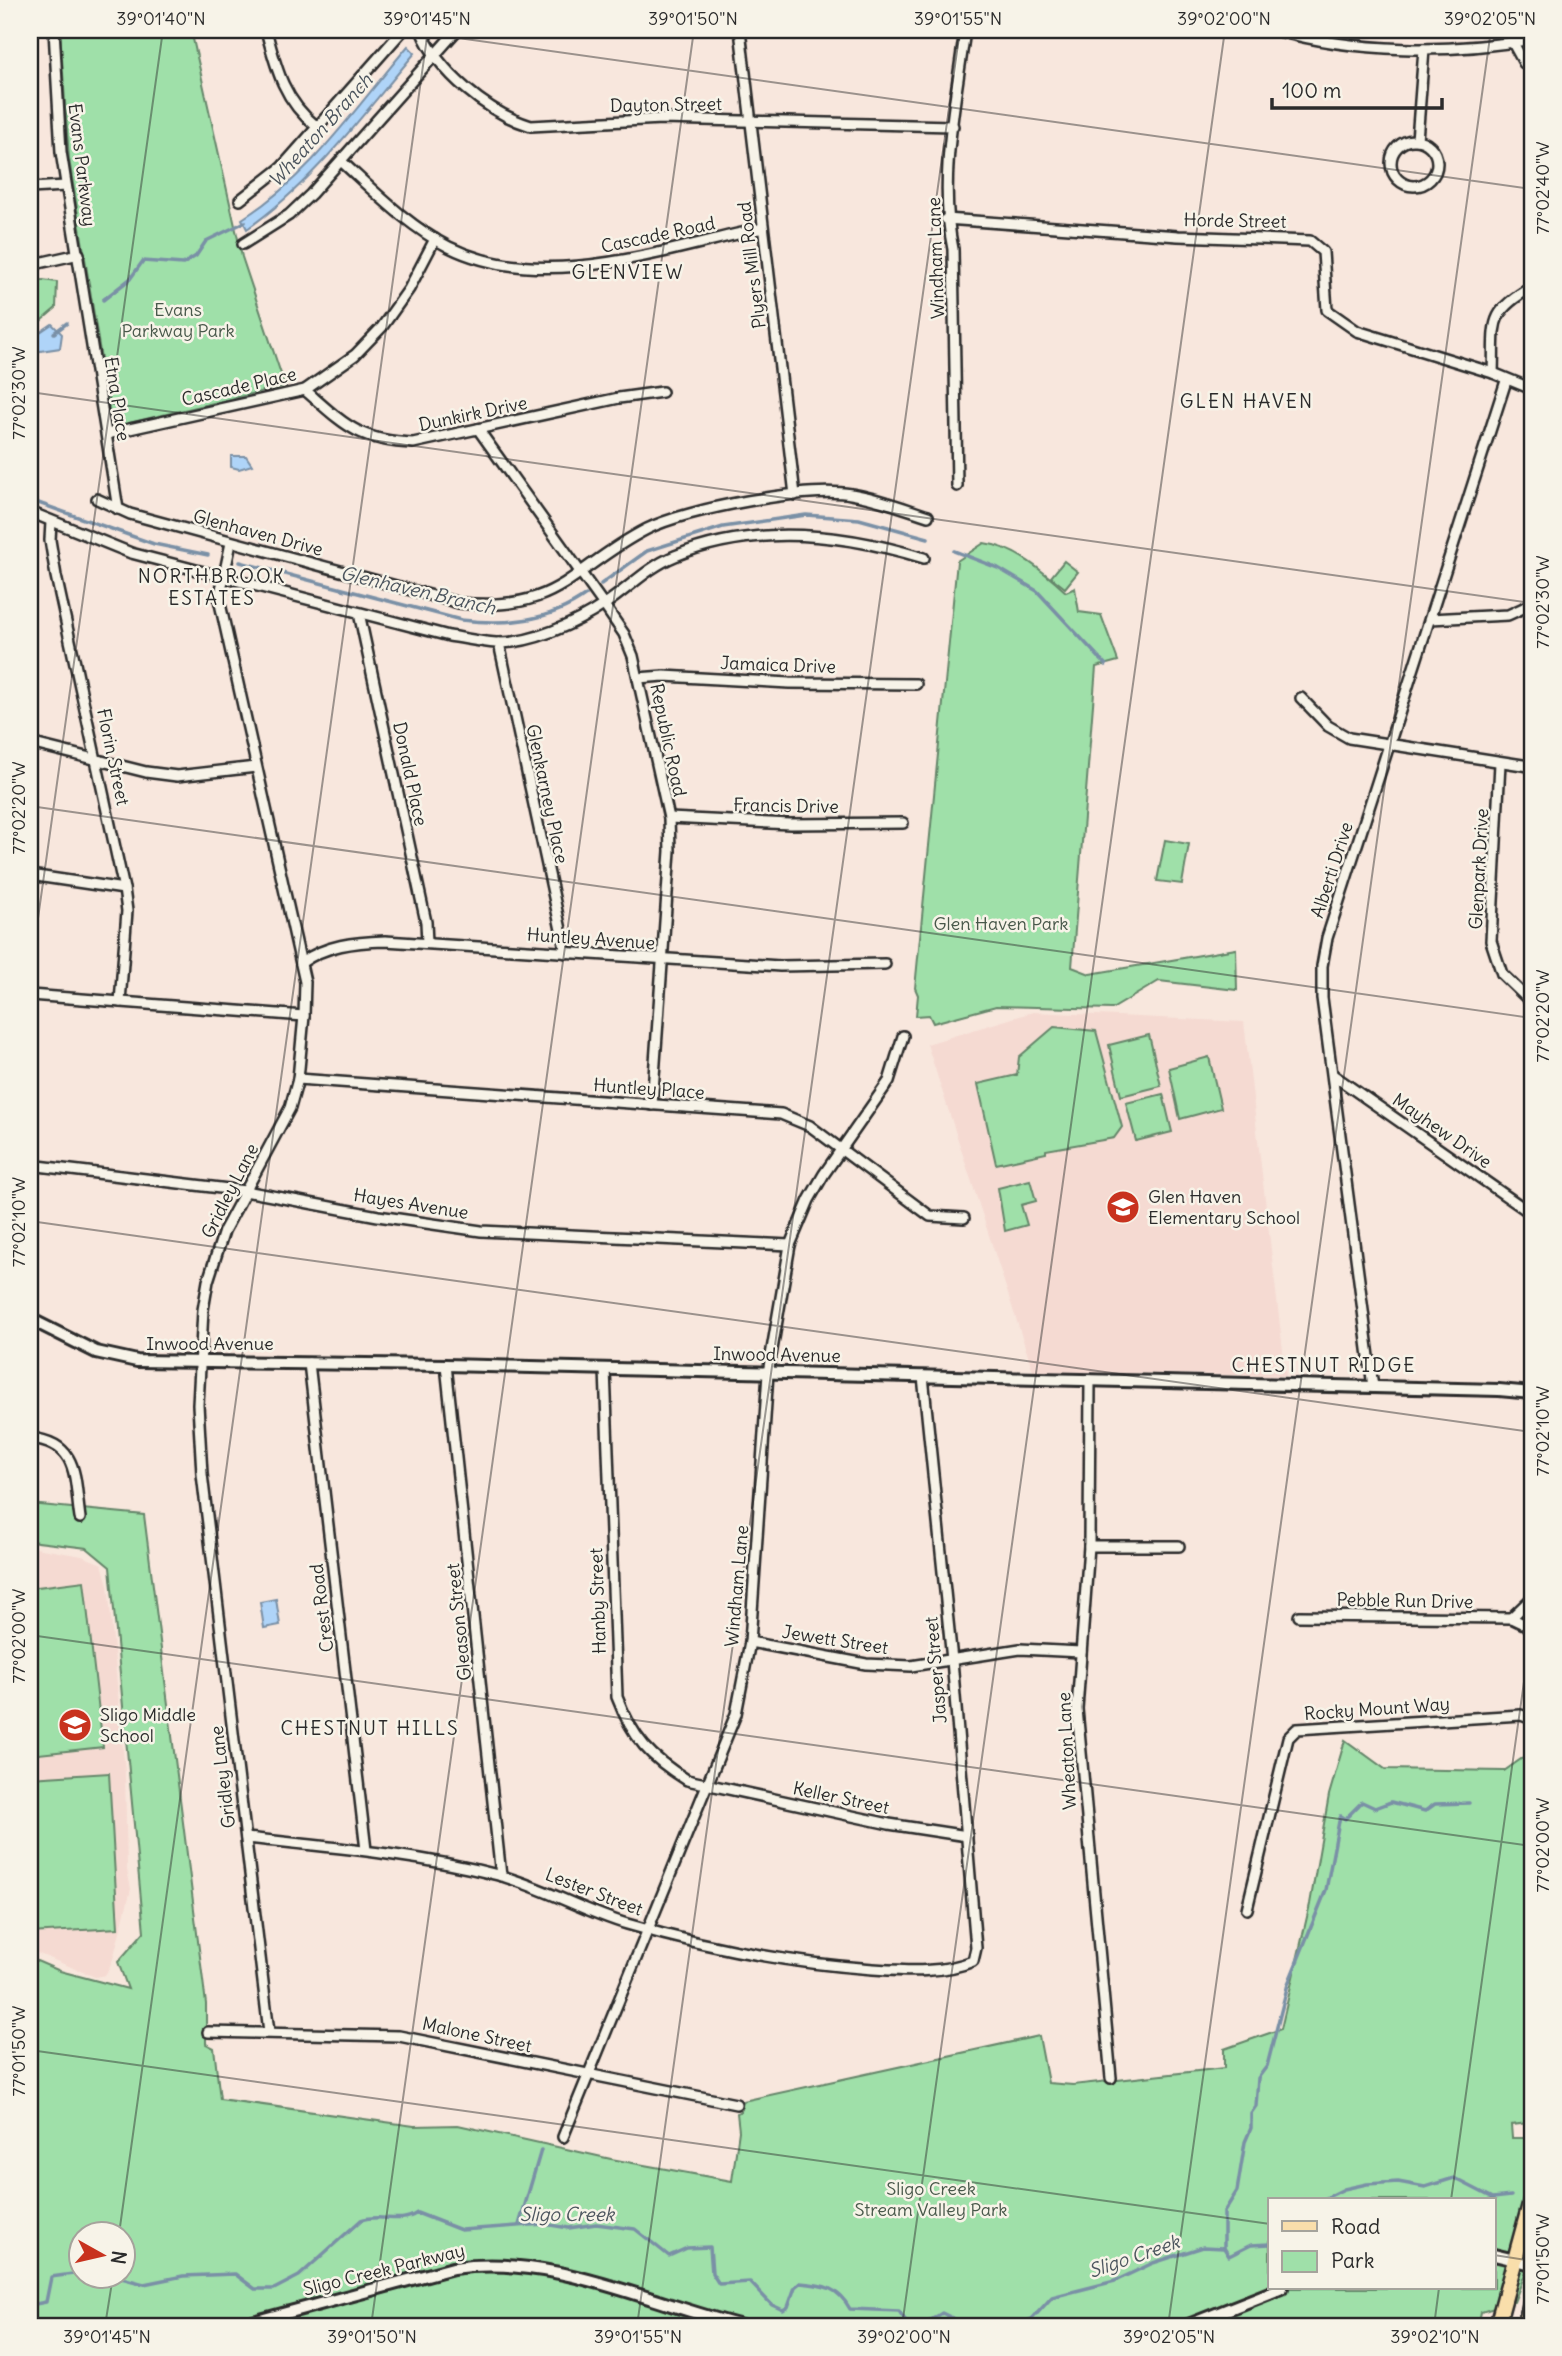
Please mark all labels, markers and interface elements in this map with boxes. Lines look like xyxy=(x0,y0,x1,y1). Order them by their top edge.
text: 39°01'40"N xyxy=(116,7,206,30)
text: 39°01'45"N xyxy=(383,7,471,30)
text: 39°01'50"N xyxy=(648,7,738,30)
text: 39°01'55"N xyxy=(914,7,1002,30)
text: 39°02'00"N xyxy=(1177,7,1271,30)
text: 39°02'05"N xyxy=(1444,7,1536,30)
scale bar xyxy=(1272,66,1441,110)
water label: Wheaton Branch xyxy=(263,68,378,192)
text: 100 m xyxy=(1282,77,1341,104)
street label: Dayton Street xyxy=(610,92,722,117)
street label: Evans Parkway xyxy=(64,102,101,228)
text: 77°02'40"W xyxy=(1531,141,1554,235)
street label: Windham Lane xyxy=(922,197,949,319)
street label: Plyers Mill Road xyxy=(732,200,771,330)
street label: Horde Street xyxy=(1183,208,1287,233)
street label: Cascade Road xyxy=(599,211,717,258)
district label: GLENVIEW xyxy=(572,260,684,284)
park label: Evans Parkway Park xyxy=(121,298,235,342)
text: 77°02'30"W xyxy=(7,346,30,440)
street label: Etna Place xyxy=(99,355,135,443)
street label: Cascade Place xyxy=(179,362,299,411)
district label: GLEN HAVEN xyxy=(1180,389,1314,413)
street label: Dunkirk Drive xyxy=(417,391,529,436)
street label: Glenhaven Drive xyxy=(191,504,326,561)
text: 77°02'30"W xyxy=(1531,555,1554,649)
water label: Glenhaven Branch xyxy=(338,560,499,620)
district label: NORTHBROOK ESTATES xyxy=(138,564,286,610)
street label: Jamaica Drive xyxy=(720,651,836,678)
street label: Republic Road xyxy=(645,681,692,799)
street label: Florin Street xyxy=(92,706,135,807)
street label: Donald Place xyxy=(388,720,433,828)
street label: Glenkarney Place xyxy=(521,722,574,866)
text: 77°02'20"W xyxy=(7,761,30,855)
street label: Francis Drive xyxy=(733,793,839,818)
street label: Glenpark Drive xyxy=(1464,808,1493,930)
street label: Alberti Drive xyxy=(1305,819,1358,921)
park label: Glen Haven Park xyxy=(934,912,1068,935)
street label: Huntley Avenue xyxy=(526,923,656,954)
text: 77°02'20"W xyxy=(1531,969,1554,1063)
street label: Huntley Place xyxy=(593,1073,705,1104)
street label: Mayhew Drive xyxy=(1388,1088,1496,1173)
street label: Gridley Lane xyxy=(196,1140,263,1242)
text: 77°02'10"W xyxy=(7,1177,30,1267)
street label: Hayes Avenue xyxy=(352,1183,470,1224)
place label: Glen Haven Elementary School xyxy=(1148,1185,1300,1229)
school or university icon: Glen Haven Elementary School xyxy=(1104,1188,1142,1226)
street label: Inwood Avenue xyxy=(146,1332,274,1355)
street label: Inwood Avenue xyxy=(713,1342,841,1367)
district label: CHESTNUT RIDGE xyxy=(1232,1353,1416,1377)
text: 77°02'10"W xyxy=(1531,1386,1554,1476)
street label: Windham Lane xyxy=(720,1524,753,1648)
street label: Hanby Street xyxy=(584,1548,611,1654)
street label: Crest Road xyxy=(305,1562,338,1654)
street label: Gleason Street xyxy=(441,1562,476,1682)
street label: Pebble Run Drive xyxy=(1336,1588,1474,1613)
text: 77°02'00"W xyxy=(7,1589,30,1684)
street label: Jasper Street xyxy=(919,1616,952,1724)
street label: Jewett Street xyxy=(780,1620,890,1659)
street label: Wheaton Lane xyxy=(1052,1692,1081,1810)
street label: Rocky Mount Way xyxy=(1303,1692,1451,1725)
place label: Sligo Middle School xyxy=(100,1703,196,1747)
school or university icon: Sligo Middle School xyxy=(56,1706,94,1744)
district label: CHESTNUT HILLS xyxy=(280,1716,460,1740)
street label: Gridley Lane xyxy=(205,1724,240,1830)
street label: Keller Street xyxy=(791,1776,891,1819)
text: 77°02'00"W xyxy=(1531,1798,1554,1893)
street label: Lester Street xyxy=(542,1862,646,1921)
text: 77°01'50"W xyxy=(7,2006,30,2096)
street label: Malone Street xyxy=(420,2012,534,2057)
park label: Sligo Creek Stream Valley Park xyxy=(855,2177,1007,2221)
legend xyxy=(1268,2198,1496,2290)
water label: Sligo Creek xyxy=(520,2202,616,2226)
text: Road xyxy=(1331,2213,1380,2240)
text: 77°01'50"W xyxy=(1531,2214,1554,2304)
north arrow xyxy=(66,2220,136,2290)
water label: Sligo Creek xyxy=(1085,2229,1184,2283)
street label: Sligo Creek Parkway xyxy=(301,2238,467,2301)
text: Park xyxy=(1331,2247,1374,2274)
text: N xyxy=(106,2249,132,2266)
text: 39°01'45"N xyxy=(63,2325,151,2348)
text: 39°01'50"N xyxy=(327,2325,417,2348)
text: 39°01'55"N xyxy=(594,2325,682,2348)
text: 39°02'00"N xyxy=(857,2325,951,2348)
text: 39°02'05"N xyxy=(1123,2325,1215,2348)
text: 39°02'10"N xyxy=(1390,2325,1480,2348)

